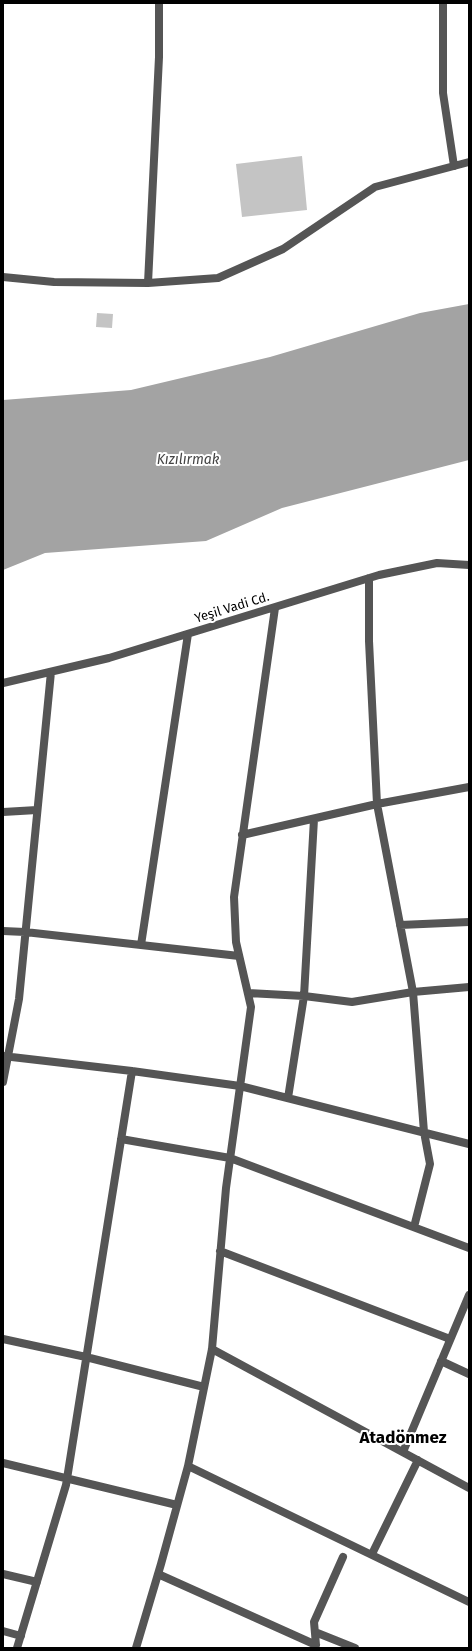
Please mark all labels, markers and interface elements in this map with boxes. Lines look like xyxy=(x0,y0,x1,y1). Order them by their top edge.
water label: Kızılırmak xyxy=(157,452,219,468)
street label: Yeşil Vadi Cd. xyxy=(193,589,271,627)
district label: Atadönmez xyxy=(359,1428,447,1448)

